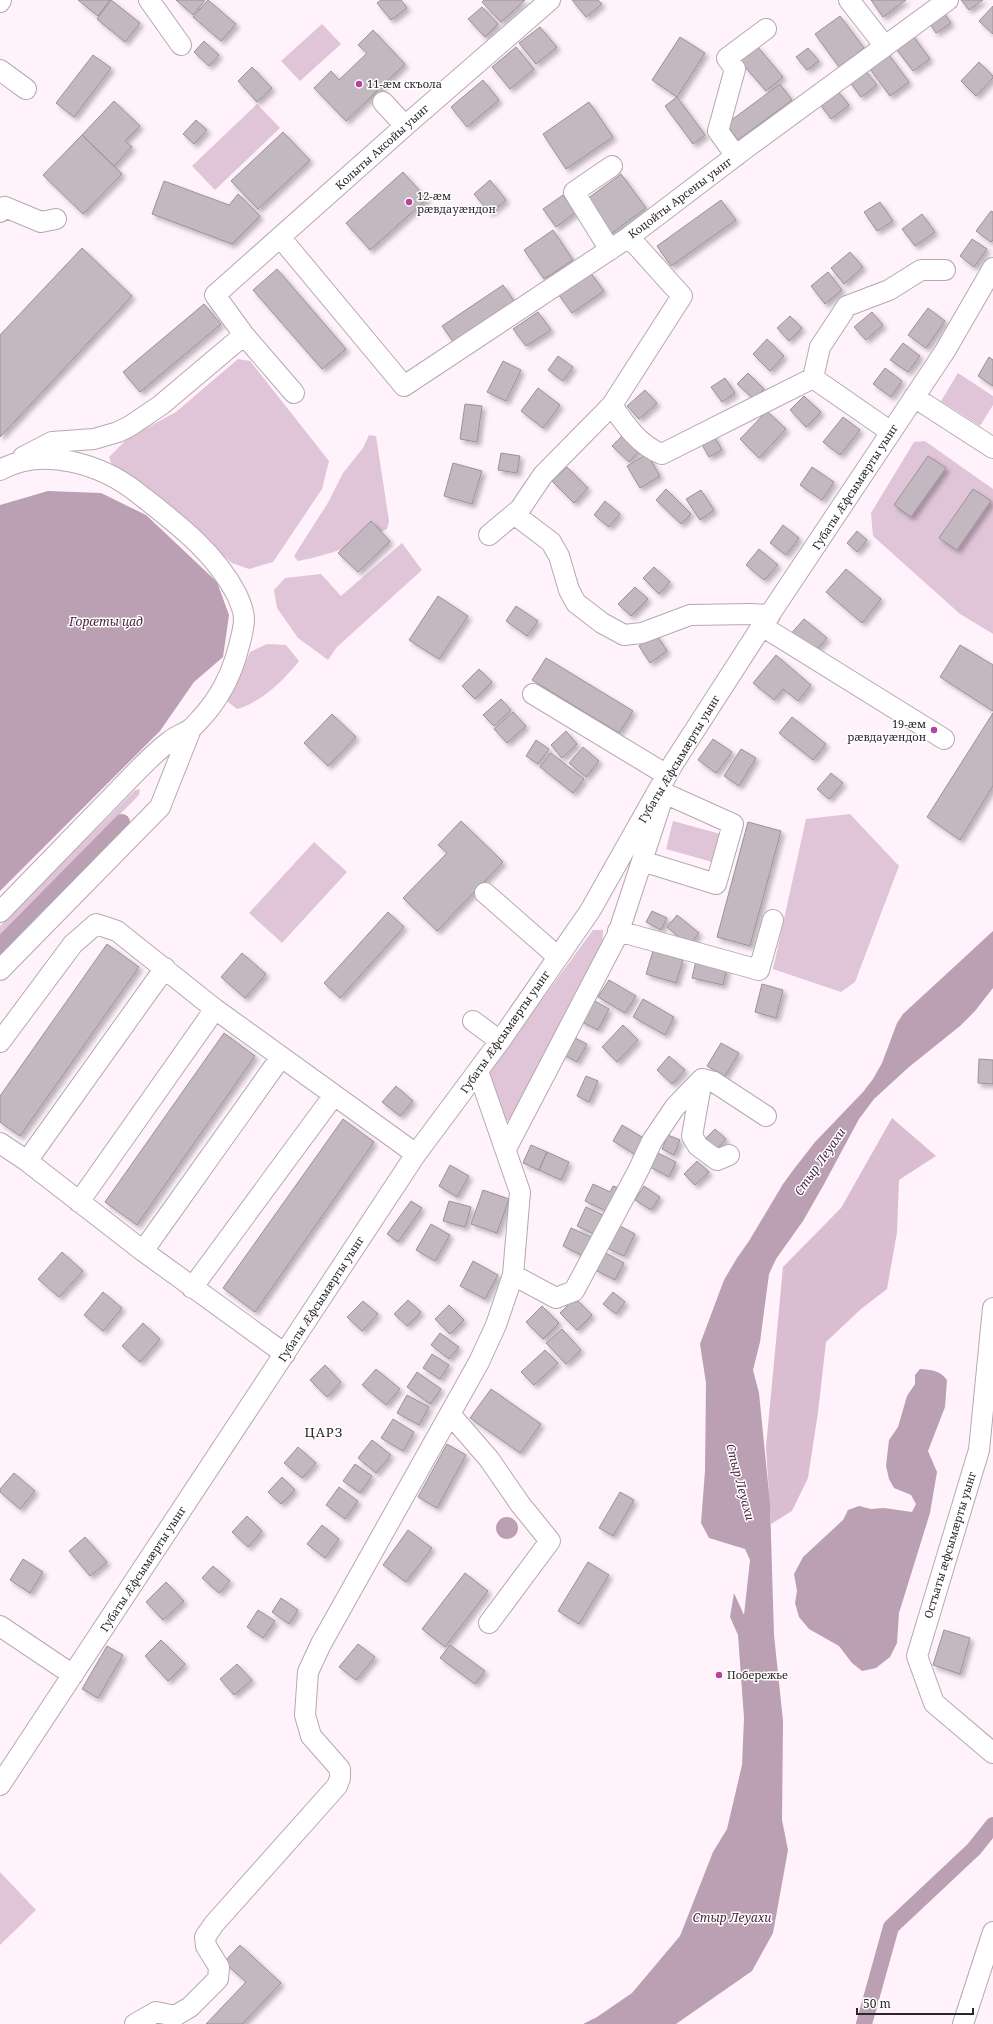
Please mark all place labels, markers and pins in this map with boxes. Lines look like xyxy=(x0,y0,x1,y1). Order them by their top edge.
place label: 11-æм скъола xyxy=(367,76,442,91)
marker: 11-æм скъола xyxy=(354,79,364,89)
place label: 12-æм рӕвдауӕндон xyxy=(417,188,496,216)
marker: 12-æм рӕвдауӕндон xyxy=(404,197,414,207)
place label: 19-æм рӕвдауӕндон xyxy=(847,716,926,744)
marker: 19-æм рӕвдауӕндон xyxy=(929,725,939,735)
place label: Побережье xyxy=(727,1667,788,1682)
marker: Побережье xyxy=(714,1670,724,1680)

